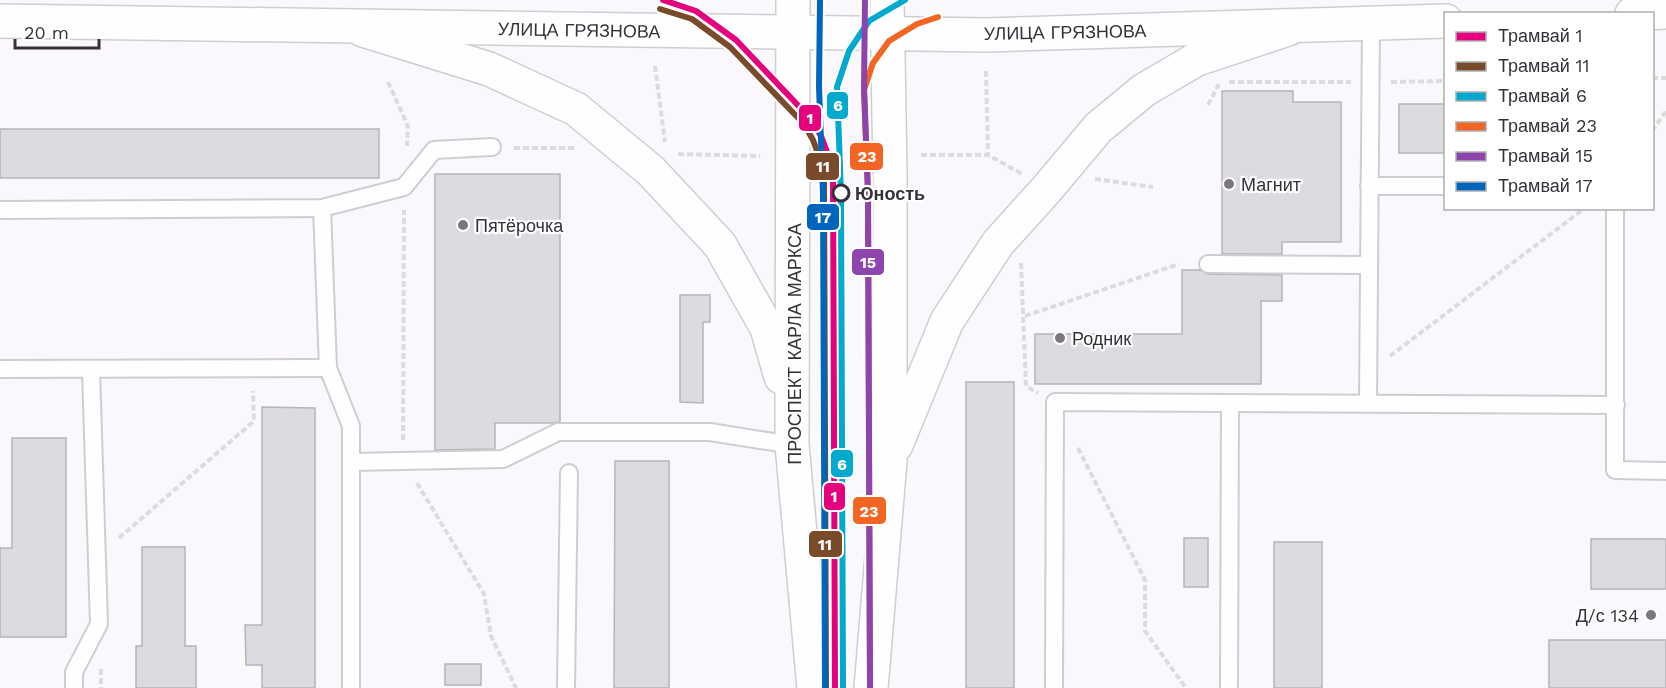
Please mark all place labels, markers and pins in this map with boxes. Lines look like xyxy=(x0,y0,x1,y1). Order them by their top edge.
place label: Магнит xyxy=(1241,174,1301,195)
marker: Магнит xyxy=(1222,177,1236,191)
place label: Юность xyxy=(855,183,925,204)
marker: Юность xyxy=(832,184,850,202)
place label: Пятёрочка xyxy=(475,215,564,236)
marker: Пятёрочка xyxy=(456,218,470,232)
place label: Родник xyxy=(1072,328,1131,349)
marker: Родник xyxy=(1053,331,1067,345)
place label: Д/с 134 xyxy=(1576,605,1639,626)
marker: Д/с 134 xyxy=(1644,608,1658,622)

